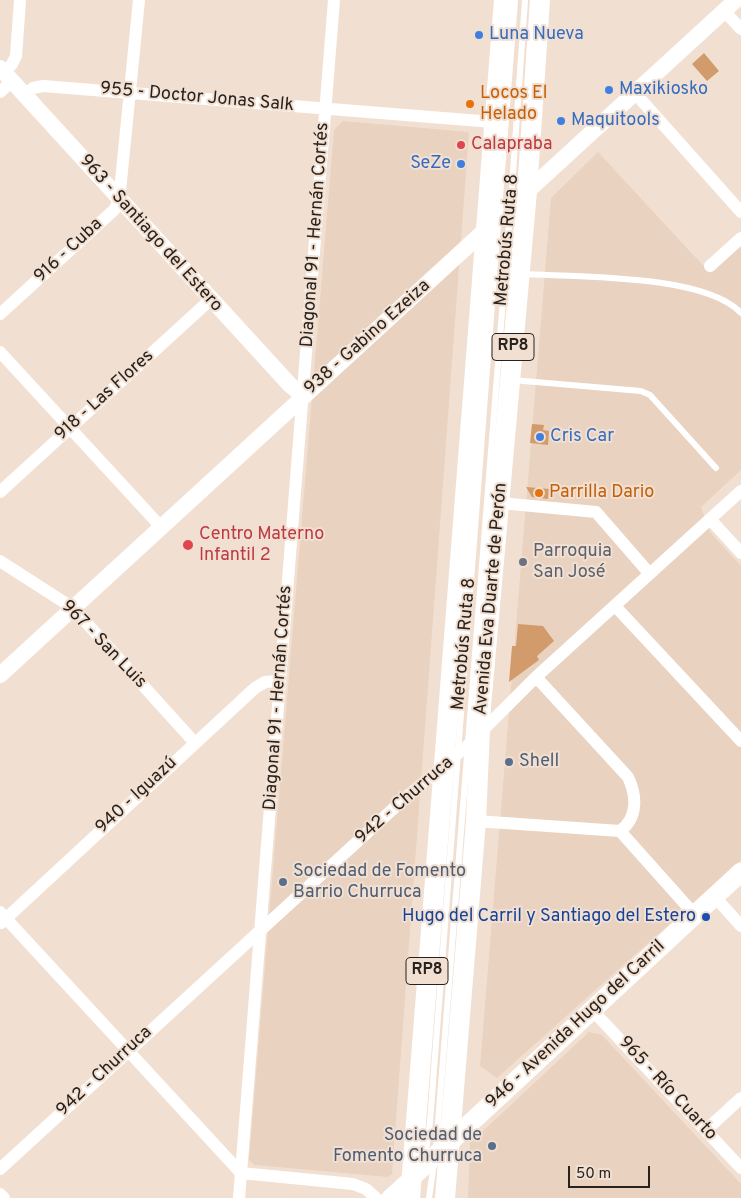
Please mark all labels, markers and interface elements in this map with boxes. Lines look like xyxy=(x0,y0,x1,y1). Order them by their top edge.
place label: Luna Nueva xyxy=(489,24,584,46)
marker: Luna Nueva xyxy=(473,29,485,41)
street label: 955 - Doctor Jonas Salk xyxy=(99,79,295,117)
place label: Maxikiosko xyxy=(619,79,708,101)
place label: Locos El Helado xyxy=(480,83,548,126)
marker: Maxikiosko xyxy=(603,84,615,96)
marker: Locos El Helado xyxy=(464,98,476,110)
place label: Maquitools xyxy=(571,110,660,132)
marker: Maquitools xyxy=(555,115,567,127)
street label: Diagonal 91 - Hernán Cortés xyxy=(297,122,335,348)
place label: Calapraba xyxy=(471,134,553,156)
marker: Calapraba xyxy=(455,139,467,151)
street label: 963 - Santiago del Estero xyxy=(74,151,226,317)
place label: SeZe xyxy=(410,153,451,175)
marker: SeZe xyxy=(455,158,467,170)
street label: Metrobús Ruta 8 xyxy=(491,173,525,307)
street label: 916 - Cuba xyxy=(30,214,108,288)
street label: 938 - Gabino Ezeiza xyxy=(301,276,435,400)
road number: RP8 xyxy=(492,334,534,361)
street label: 918 - Las Flores xyxy=(51,346,159,446)
place label: Cris Car xyxy=(550,426,614,448)
marker: Cris Car xyxy=(534,431,546,443)
street label: Avenida Eva Duarte de Perón xyxy=(471,482,513,716)
place label: Parrilla Dario xyxy=(549,482,654,504)
marker: Parrilla Dario xyxy=(533,487,545,499)
place label: Centro Materno Infantil 2 xyxy=(199,524,324,566)
marker: Centro Materno Infantil 2 xyxy=(181,538,195,552)
place label: Parroquia San José xyxy=(533,541,612,584)
marker: Parroquia San José xyxy=(517,556,529,568)
street label: Metrobús Ruta 8 xyxy=(448,577,482,711)
street label: Diagonal 91 - Hernán Cortés xyxy=(260,585,298,811)
street label: 967 - San Luis xyxy=(56,596,150,694)
place label: Shell xyxy=(519,751,559,773)
street label: 940 - Iguazú xyxy=(92,753,182,839)
street label: 942 - Churruca xyxy=(352,753,458,849)
marker: Shell xyxy=(503,756,515,768)
place label: Sociedad de Fomento Barrio Churruca xyxy=(293,861,466,904)
marker: Sociedad de Fomento Barrio Churruca xyxy=(277,876,289,888)
place label: Hugo del Carril y Santiago del Estero xyxy=(402,906,696,928)
marker: Hugo del Carril y Santiago del Estero xyxy=(700,911,712,923)
street label: 946 - Avenida Hugo del Carril xyxy=(482,936,670,1114)
road number: RP8 xyxy=(406,958,448,984)
street label: 942 - Churruca xyxy=(53,1022,157,1122)
street label: 965 - Río Cuarto xyxy=(613,1032,721,1146)
place label: Sociedad de Fomento Churruca xyxy=(333,1125,482,1168)
marker: Sociedad de Fomento Churruca xyxy=(486,1140,498,1152)
scale bar xyxy=(571,1156,654,1188)
text: 50 m xyxy=(576,1165,611,1184)

